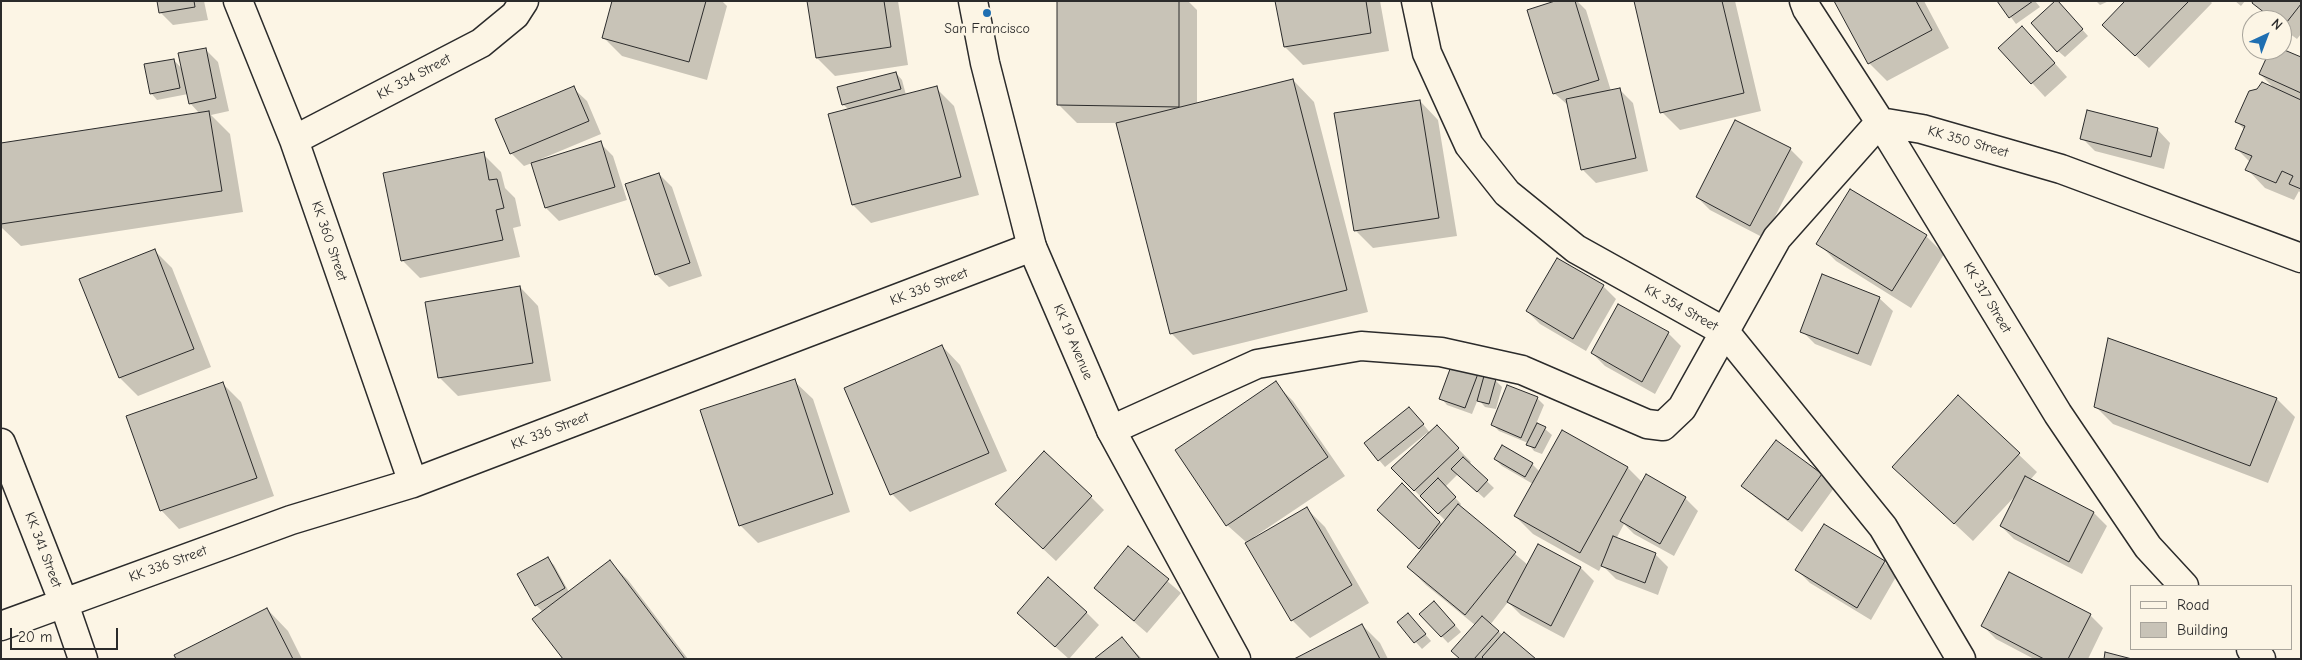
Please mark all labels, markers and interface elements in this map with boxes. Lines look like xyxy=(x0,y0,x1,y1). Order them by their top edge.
marker: San Francisco xyxy=(981,7,993,19)
north arrow xyxy=(2242,10,2292,60)
text: N xyxy=(2268,15,2286,34)
place label: San Francisco xyxy=(944,21,1030,37)
street label: KK 334 Street xyxy=(374,51,454,103)
street label: KK 350 Street xyxy=(1926,122,2010,162)
street label: KK 360 Street xyxy=(308,199,350,283)
street label: KK 317 Street xyxy=(1959,260,2015,336)
street label: KK 336 Street xyxy=(888,264,970,310)
street label: KK 354 Street xyxy=(1641,281,1721,335)
street label: KK 19 Avenue xyxy=(1050,302,1096,382)
street label: KK 336 Street xyxy=(509,408,591,454)
street label: KK 341 Street xyxy=(21,510,65,590)
street label: KK 336 Street xyxy=(127,542,209,586)
legend xyxy=(2130,585,2292,650)
text: Road xyxy=(2177,596,2209,614)
scale bar xyxy=(12,618,120,650)
text: Building xyxy=(2177,621,2228,639)
text: 20 m xyxy=(18,628,52,646)

